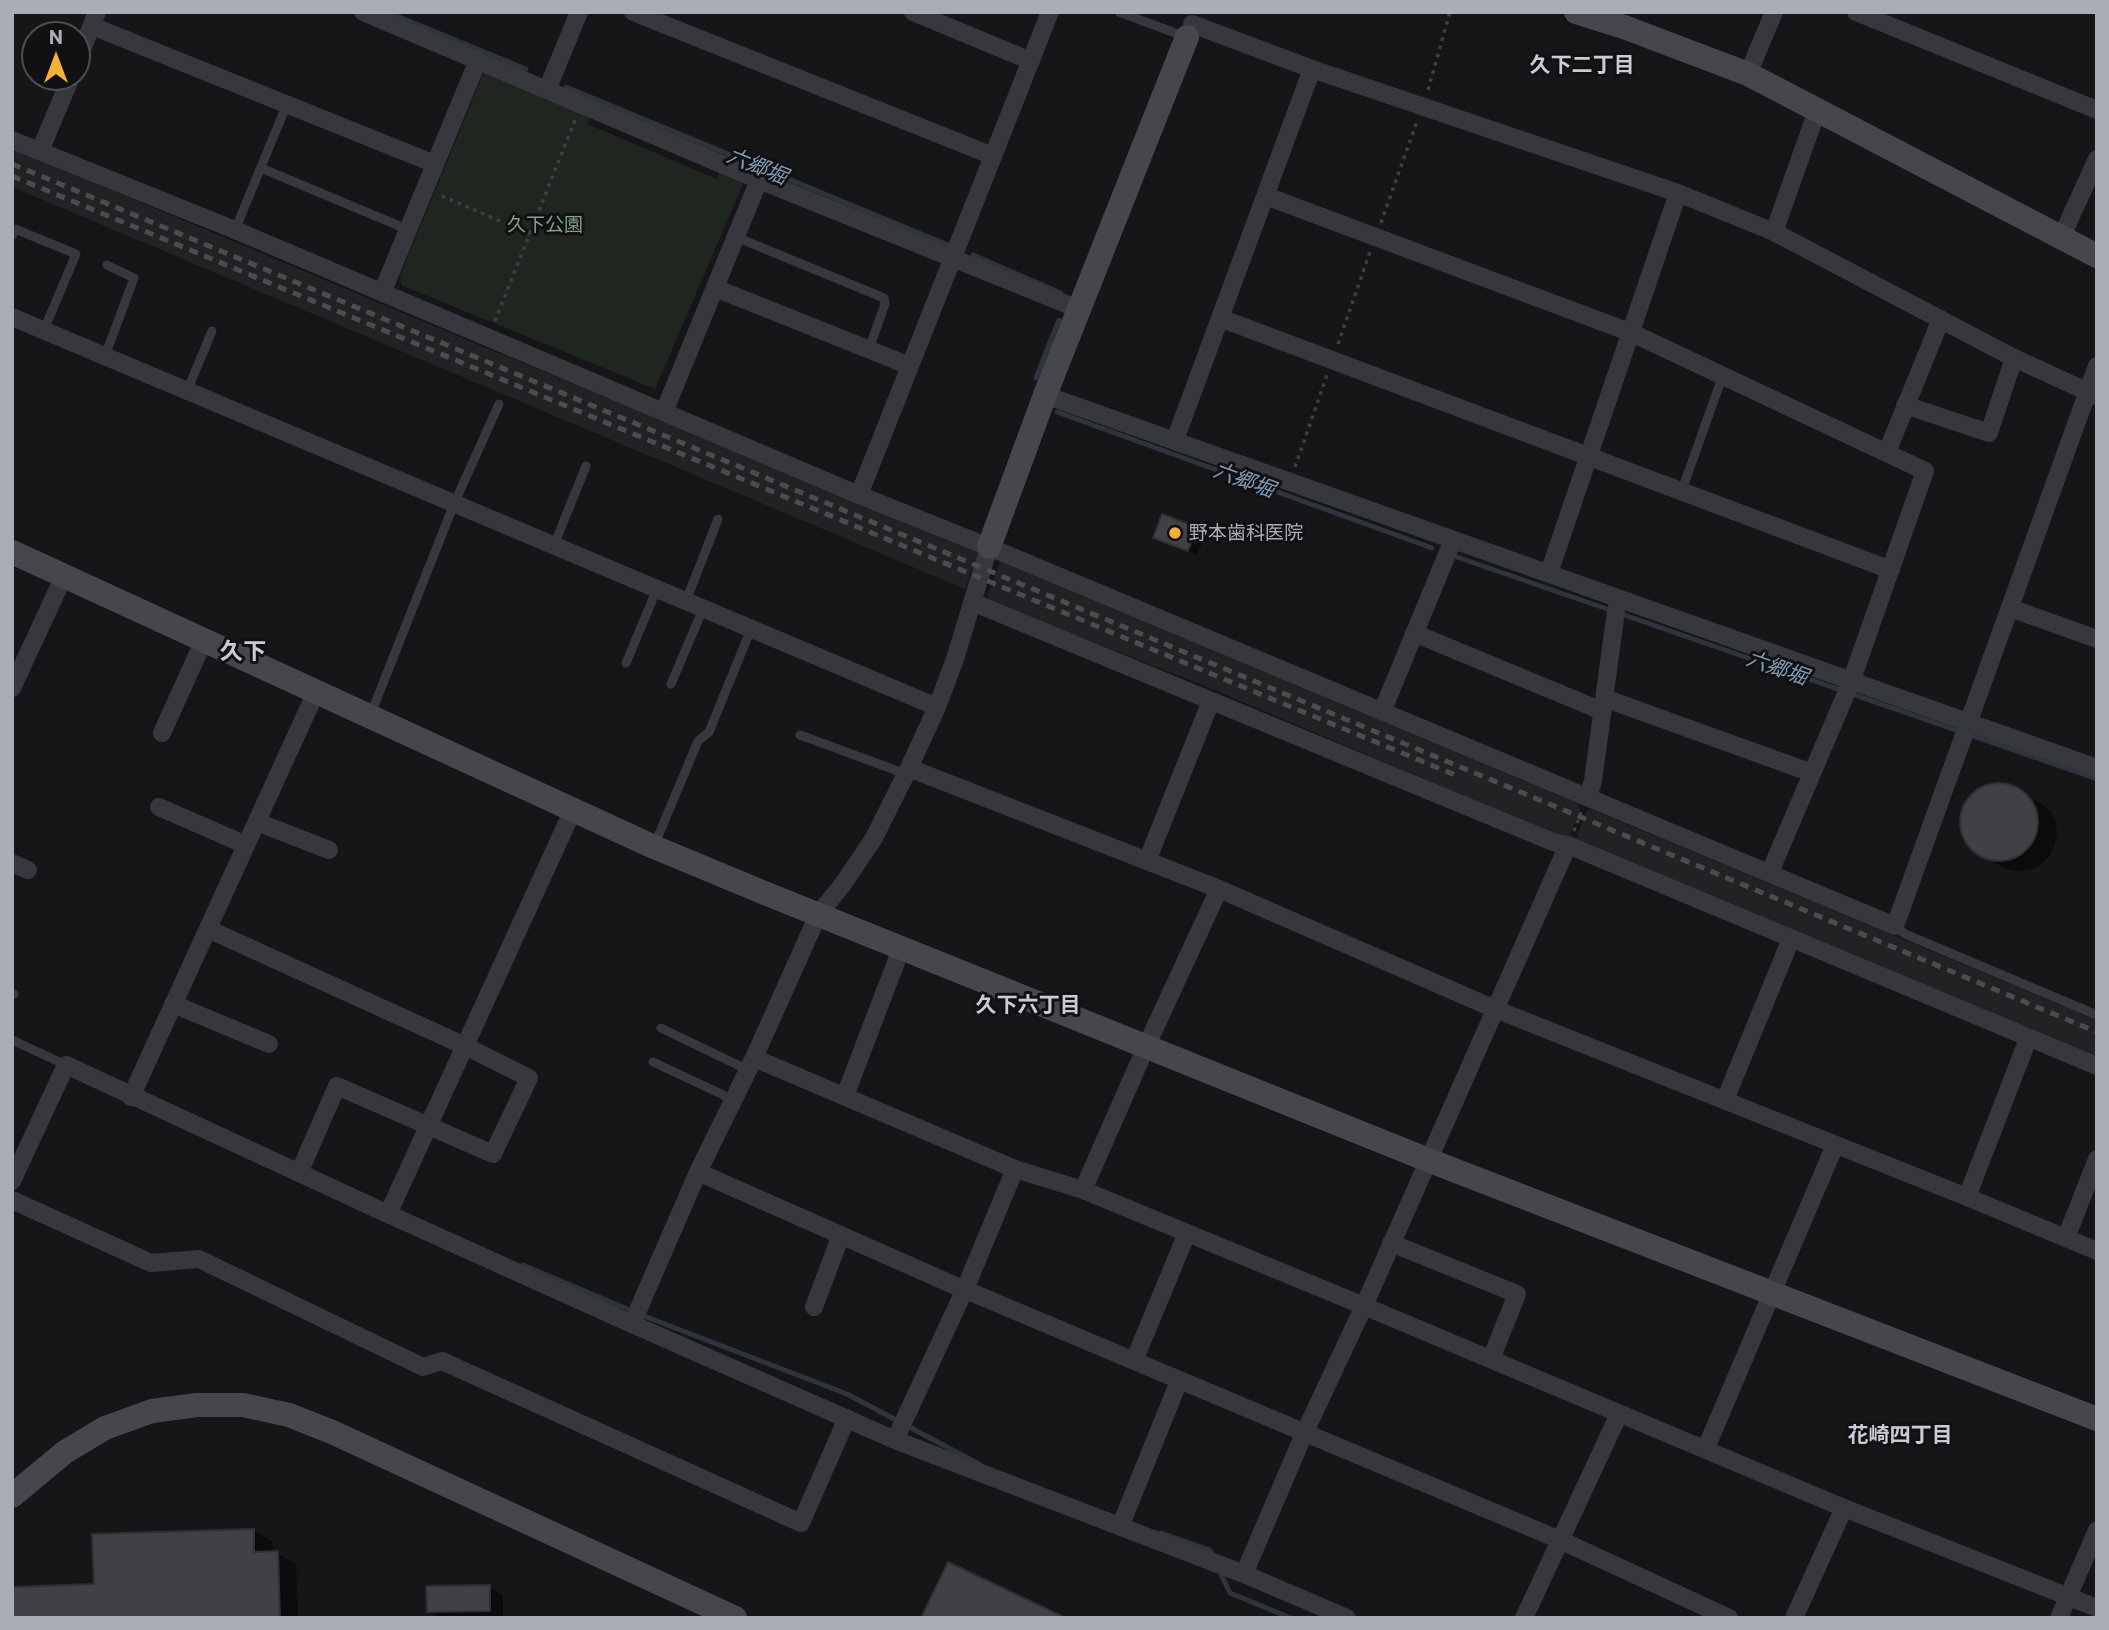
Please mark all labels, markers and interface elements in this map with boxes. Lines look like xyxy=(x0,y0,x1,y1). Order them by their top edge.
north arrow xyxy=(21,21,91,91)
text: N xyxy=(49,25,63,48)
district label: 久下二丁目 xyxy=(1530,52,1634,78)
water label: 六郷堀 xyxy=(723,143,791,189)
park label: 久下公園 xyxy=(507,214,583,236)
water label: 六郷堀 xyxy=(1210,457,1278,503)
place label: 野本歯科医院 xyxy=(1189,522,1303,544)
marker: 野本歯科医院 xyxy=(1167,525,1183,541)
district label: 久下 xyxy=(220,637,266,665)
water label: 六郷堀 xyxy=(1743,646,1811,690)
district label: 久下六丁目 xyxy=(976,992,1080,1018)
district label: 花崎四丁目 xyxy=(1848,1422,1952,1448)

